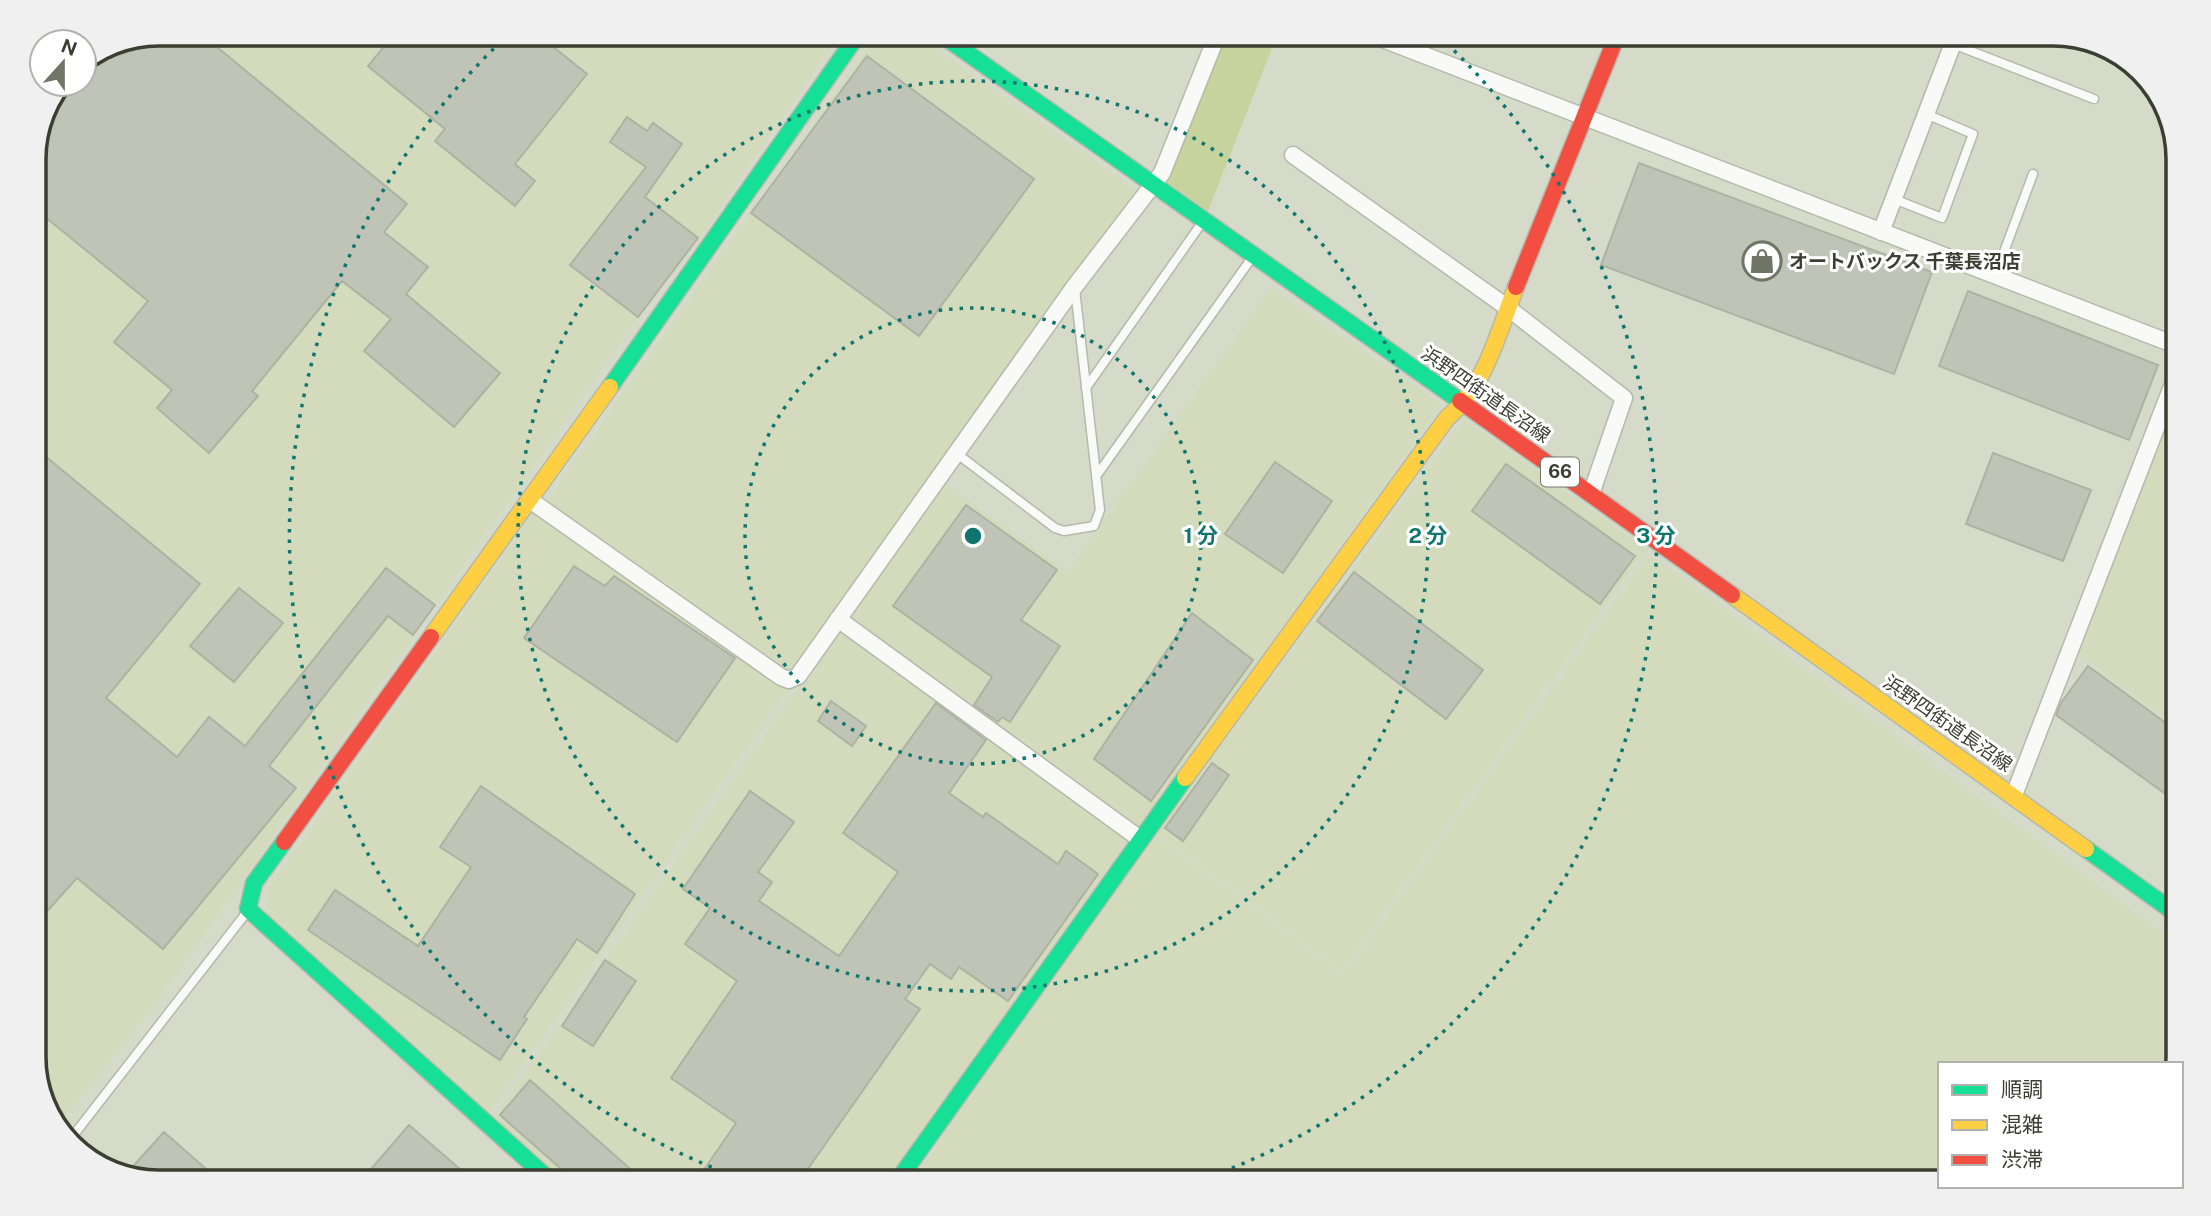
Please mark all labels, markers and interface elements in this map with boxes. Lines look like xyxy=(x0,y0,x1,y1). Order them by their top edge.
north arrow xyxy=(28,28,98,98)
text: N xyxy=(58,34,80,60)
shop icon: オートバックス 千葉長沼店 xyxy=(1741,240,1783,282)
place label: オートバックス 千葉長沼店 xyxy=(1789,250,2021,272)
street label: 浜野四街道長沼線 xyxy=(1417,341,1555,447)
road number: 66 xyxy=(1541,458,1579,486)
text: 1 分 xyxy=(1184,523,1218,548)
text: 2 分 xyxy=(1408,523,1448,548)
text: 3 分 xyxy=(1636,523,1676,548)
centre of rings xyxy=(961,524,985,548)
street label: 浜野四街道長沼線 xyxy=(1879,670,2017,776)
legend xyxy=(1938,1062,2183,1188)
text: 順調 xyxy=(2001,1077,2043,1102)
text: 混雑 xyxy=(2001,1112,2043,1137)
text: 渋滞 xyxy=(2001,1147,2043,1172)

